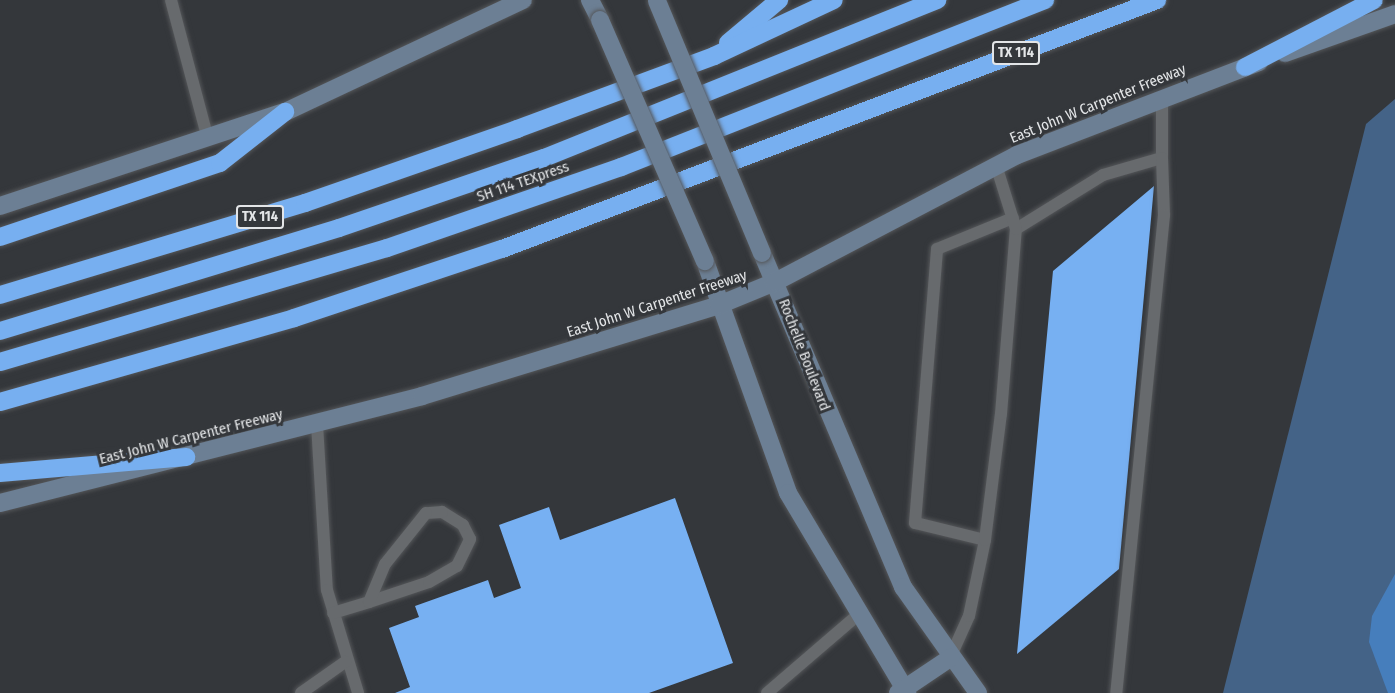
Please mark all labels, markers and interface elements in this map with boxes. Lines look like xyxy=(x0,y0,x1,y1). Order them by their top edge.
road number: TX 114 xyxy=(992,42,1040,64)
street label: East John W Carpenter Freeway xyxy=(1007,60,1189,148)
street label: SH 114 TEXpress xyxy=(474,158,572,206)
road number: TX 114 xyxy=(236,206,284,228)
street label: East John W Carpenter Freeway xyxy=(565,266,749,342)
street label: Rochelle Boulevard xyxy=(774,297,834,413)
street label: East John W Carpenter Freeway xyxy=(97,405,285,469)

